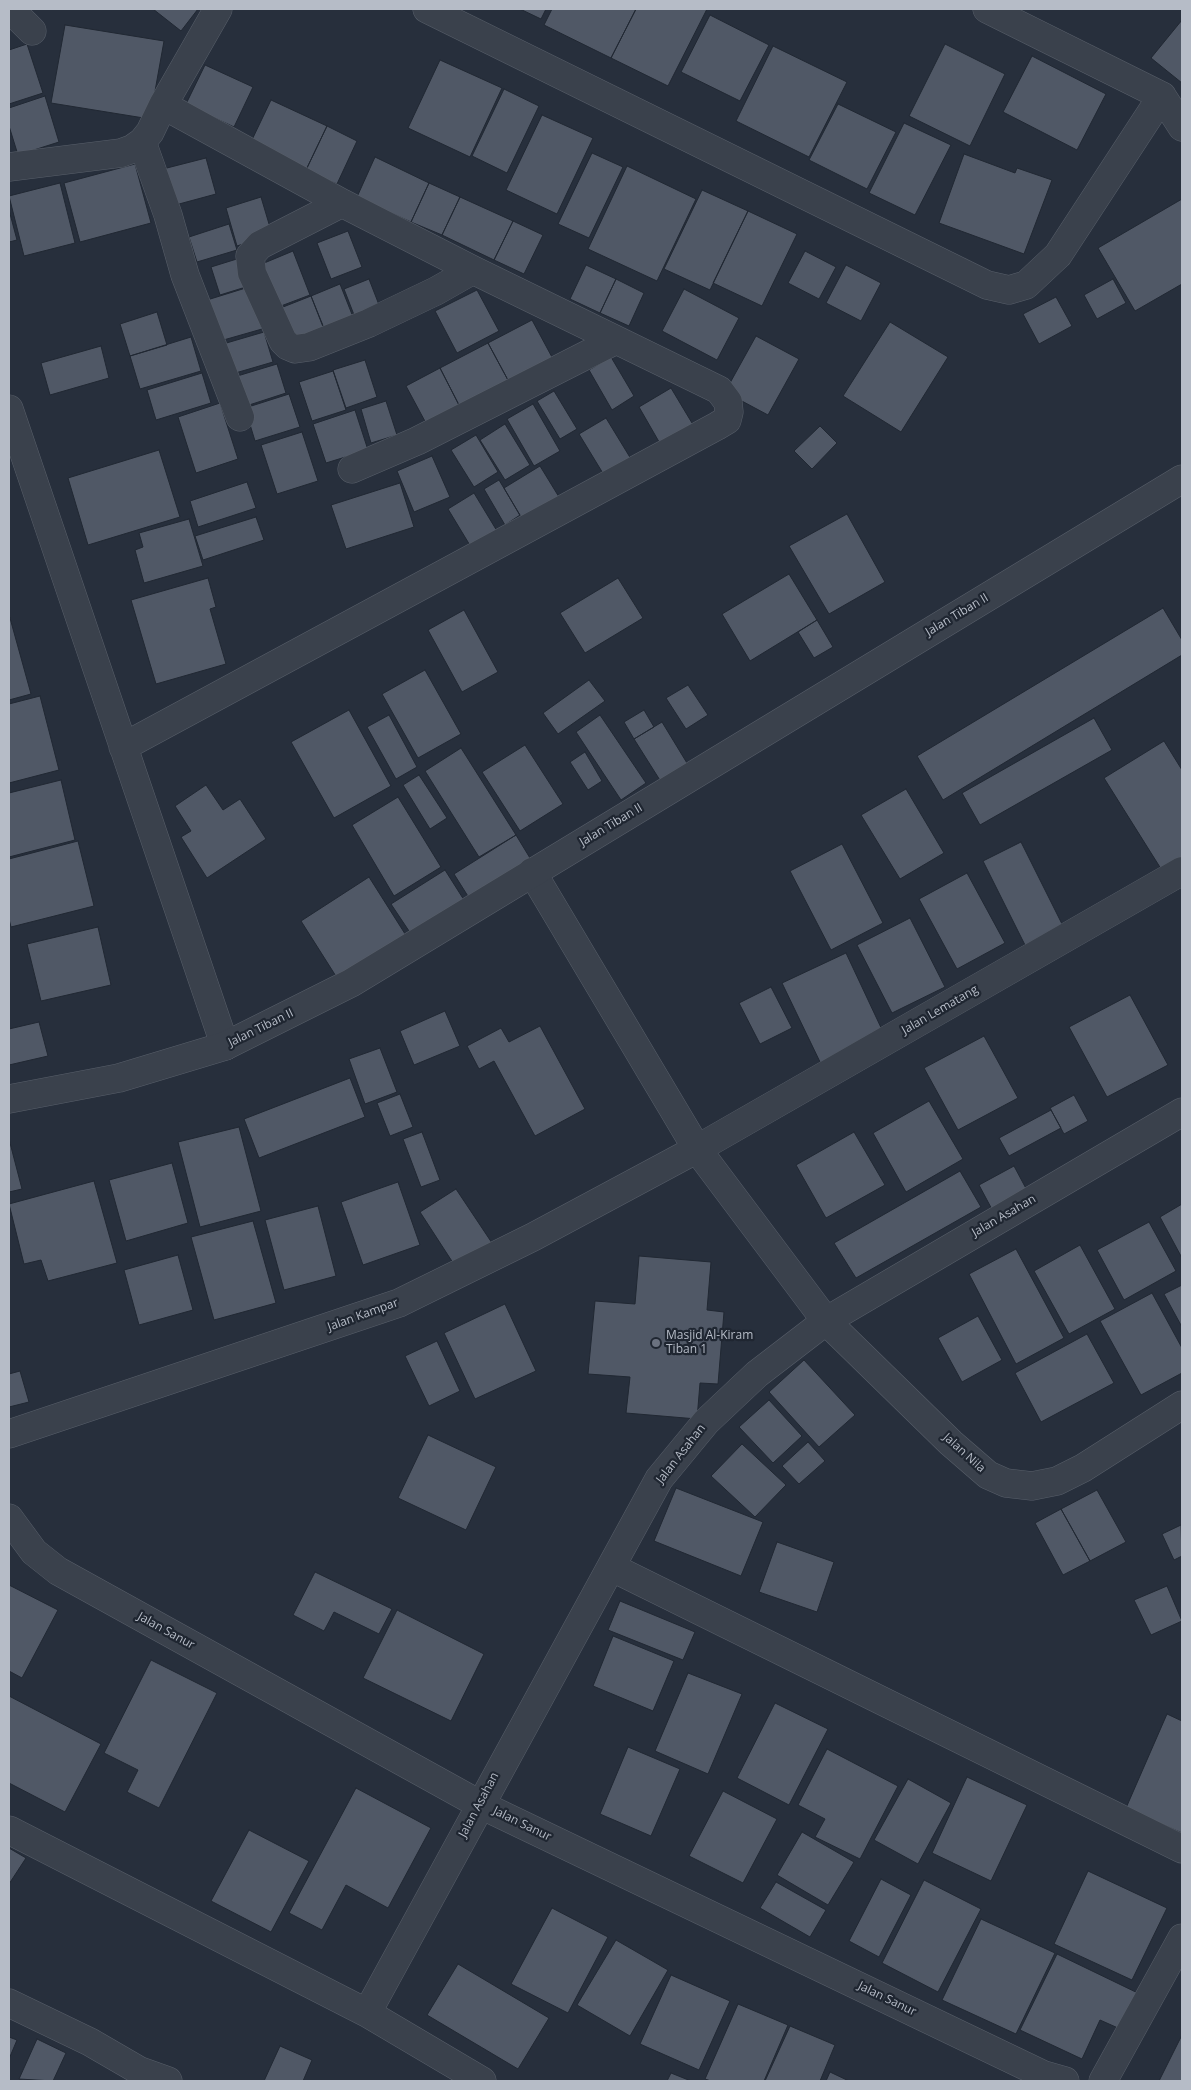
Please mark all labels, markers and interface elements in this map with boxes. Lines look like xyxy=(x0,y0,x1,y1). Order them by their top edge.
street label: Jalan Tiban II xyxy=(923,591,991,639)
street label: Jalan Tiban II xyxy=(577,801,645,849)
street label: Jalan Lematang xyxy=(899,982,981,1038)
street label: Jalan Tiban II xyxy=(226,1006,296,1050)
street label: Jalan Asahan xyxy=(969,1192,1039,1240)
street label: Jalan Kampar xyxy=(326,1296,400,1334)
place label: Masjid Al-Kiram Tiban 1 xyxy=(666,1329,753,1357)
marker: Masjid Al-Kiram Tiban 1 xyxy=(650,1337,662,1349)
street label: Jalan Asahan xyxy=(653,1421,709,1487)
street label: Jalan Nila xyxy=(940,1430,988,1476)
street label: Jalan Sanur xyxy=(135,1609,197,1653)
street label: Jalan Asahan xyxy=(456,1770,502,1840)
street label: Jalan Sanur xyxy=(491,1804,553,1844)
street label: Jalan Sanur xyxy=(856,1979,918,2019)

